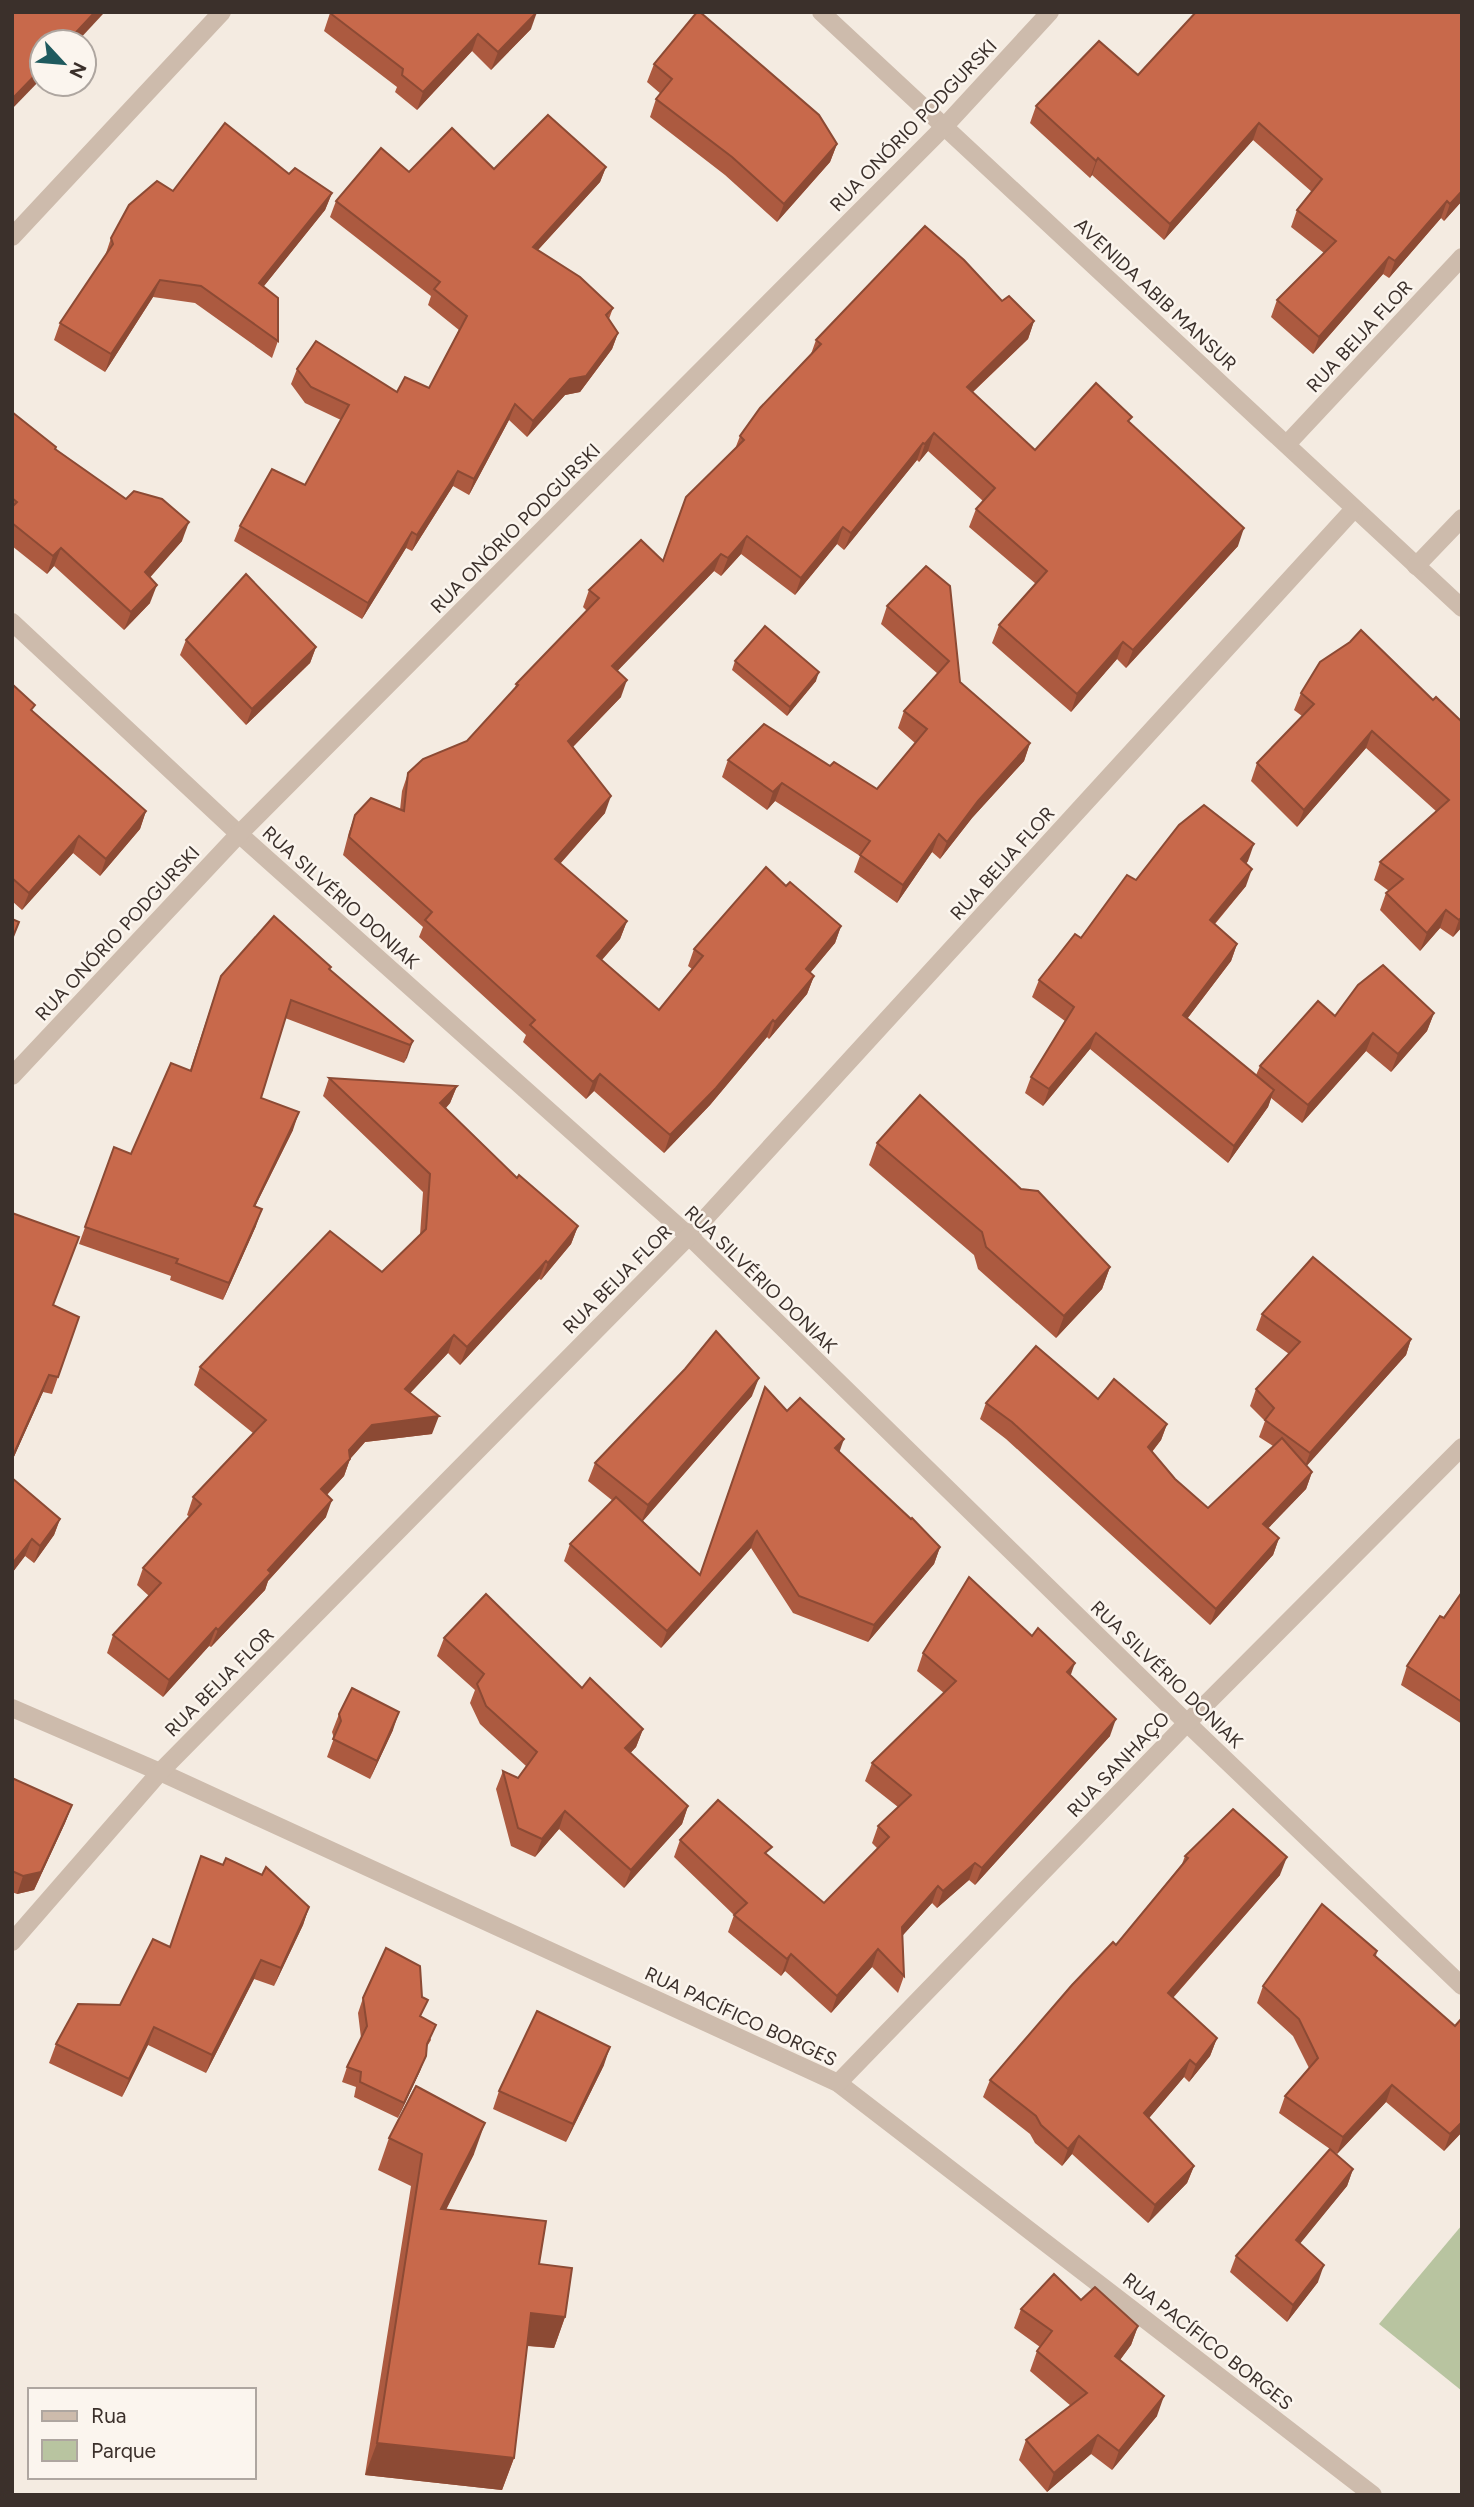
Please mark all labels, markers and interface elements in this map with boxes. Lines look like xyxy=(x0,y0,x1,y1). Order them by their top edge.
north arrow xyxy=(28,28,98,98)
street label: RUA ONÓRIO PODGURSKI xyxy=(825,34,1002,216)
text: N xyxy=(64,59,91,82)
street label: AVENIDA ABIB MANSUR xyxy=(1070,213,1242,376)
street label: RUA BEIJA FLOR xyxy=(1302,276,1417,397)
street label: RUA ONÓRIO PODGURSKI xyxy=(426,439,605,618)
street label: RUA BEIJA FLOR xyxy=(945,802,1059,925)
street label: RUA SILVÉRIO DONIAK xyxy=(258,821,424,974)
street label: RUA ONÓRIO PODGURSKI xyxy=(30,841,204,1025)
street label: RUA SILVÉRIO DONIAK xyxy=(680,1201,842,1358)
street label: RUA BEIJA FLOR xyxy=(558,1220,677,1339)
street label: RUA SILVÉRIO DONIAK xyxy=(1086,1596,1248,1753)
street label: RUA BEIJA FLOR xyxy=(160,1623,279,1742)
street label: RUA SANHAÇO xyxy=(1062,1707,1174,1822)
street label: RUA PACÍFICO BORGES xyxy=(641,1962,841,2071)
street label: RUA PACÍFICO BORGES xyxy=(1118,2268,1297,2415)
legend xyxy=(28,2388,256,2479)
text: Rua xyxy=(91,2403,127,2428)
text: Parque xyxy=(91,2438,156,2463)

